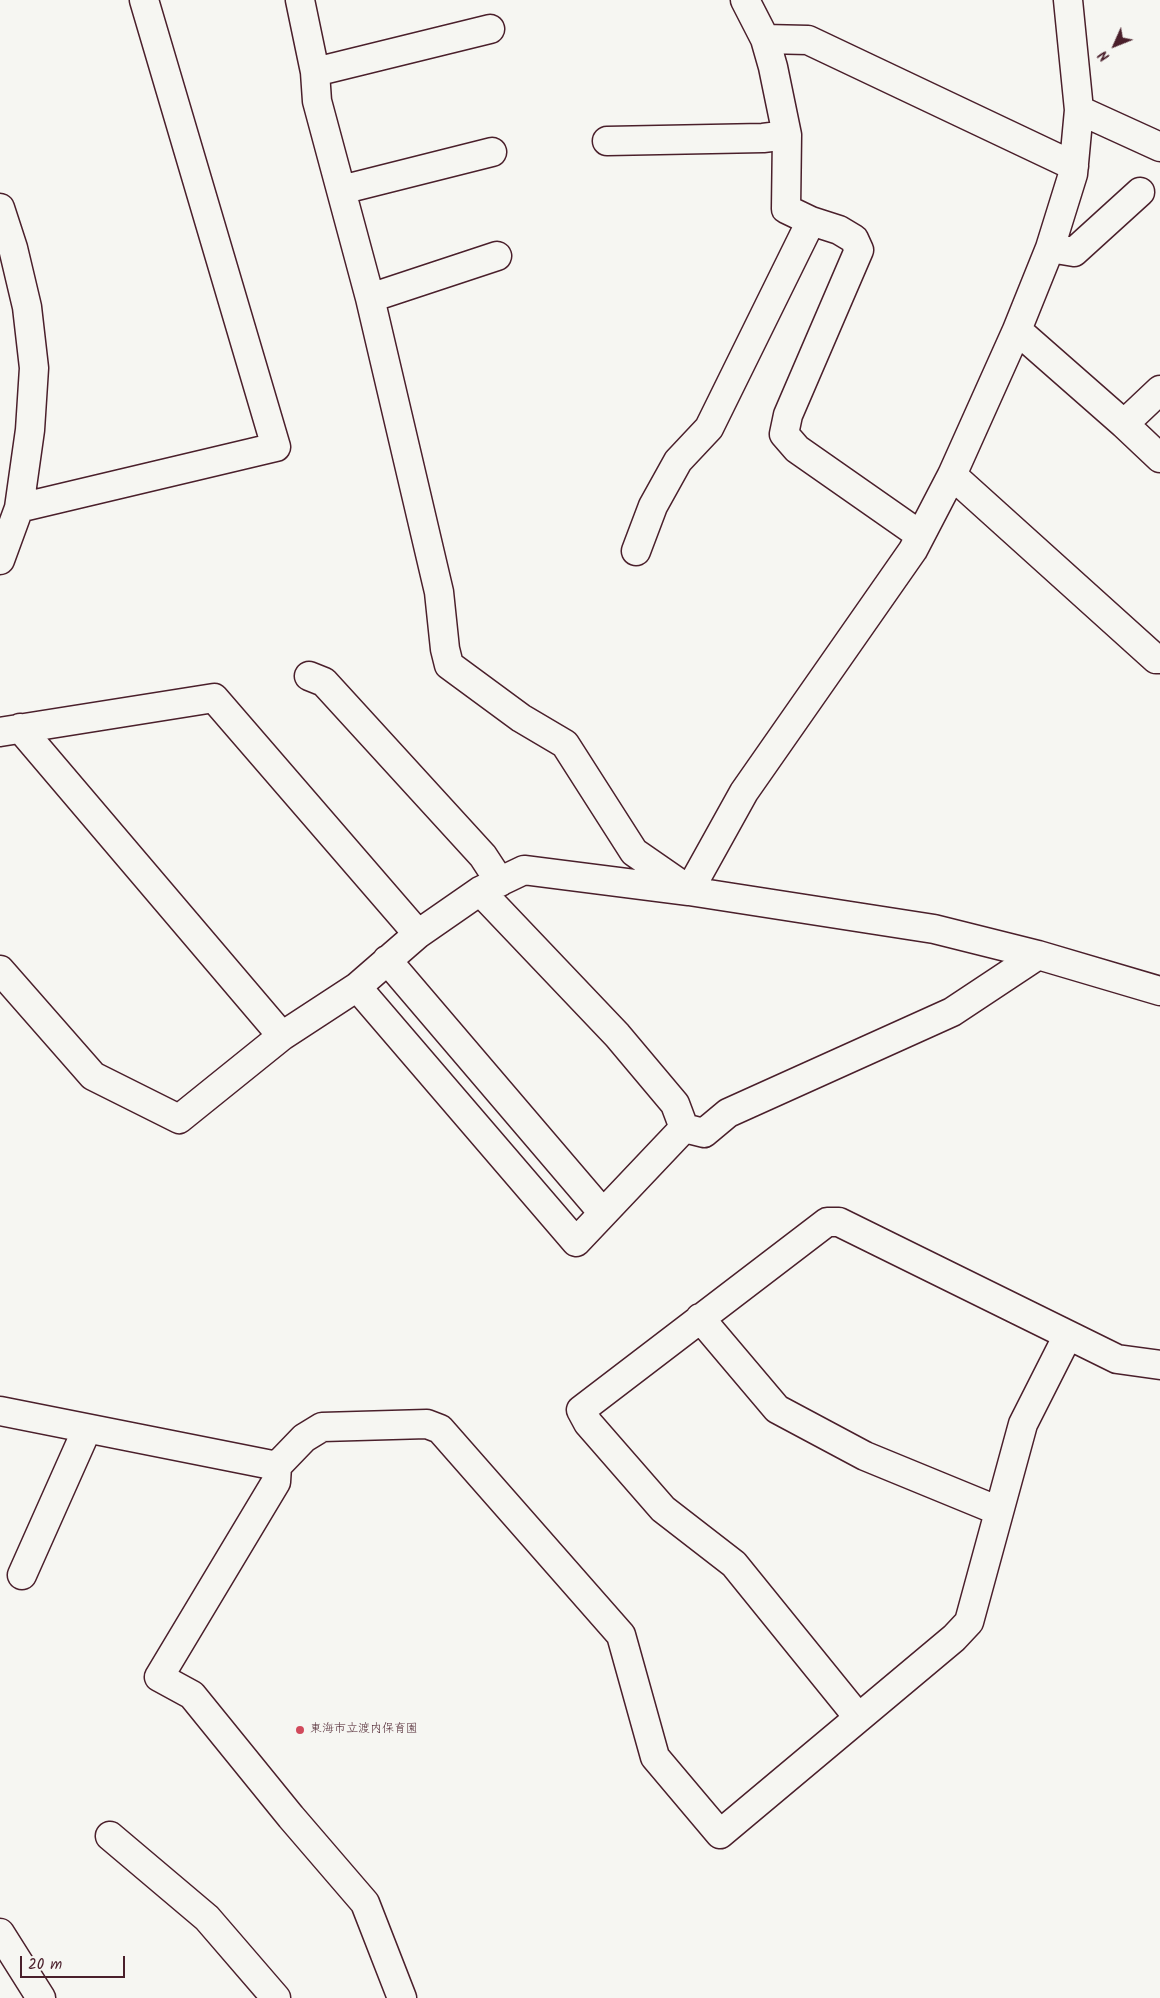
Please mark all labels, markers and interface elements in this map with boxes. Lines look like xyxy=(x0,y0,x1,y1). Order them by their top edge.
north arrow xyxy=(1090,20,1140,70)
text: N xyxy=(1093,45,1115,66)
place label: 東海市立渡内保育園 xyxy=(310,1723,418,1737)
marker: 東海市立渡内保育園 xyxy=(294,1724,306,1736)
scale bar xyxy=(22,1946,128,1978)
text: 20 m xyxy=(28,1953,62,1977)

